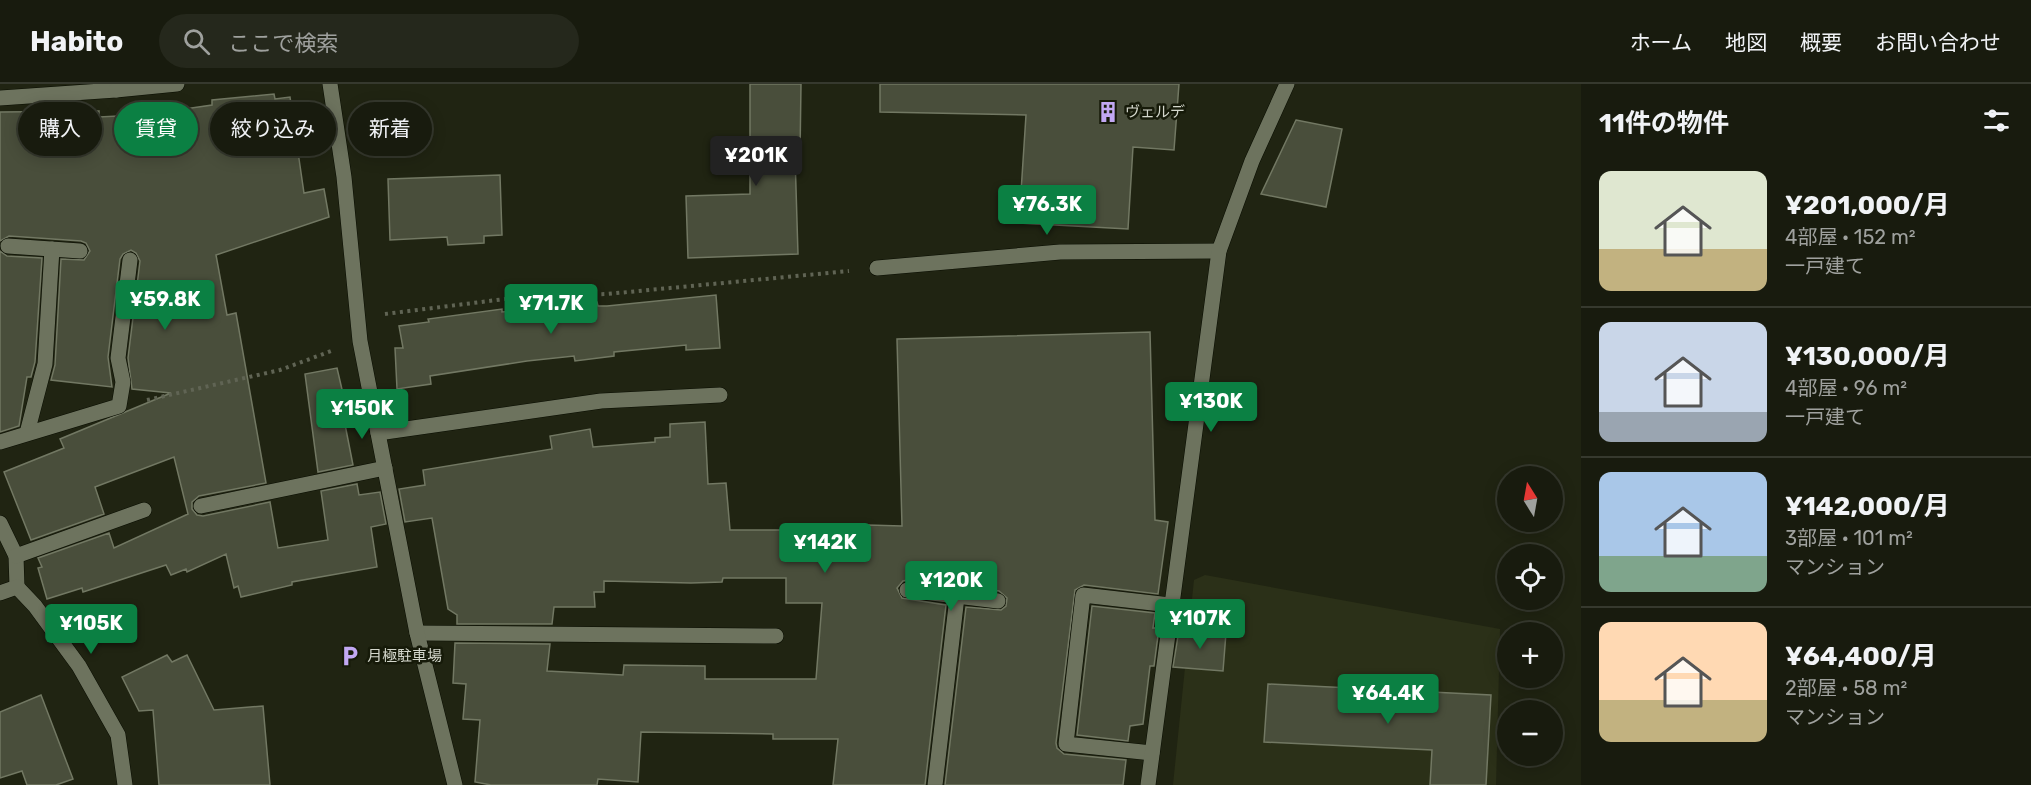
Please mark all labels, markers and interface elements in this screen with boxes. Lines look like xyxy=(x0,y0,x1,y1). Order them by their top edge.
search box xyxy=(159,14,579,68)
text: Habito xyxy=(30,25,123,58)
icon: search xyxy=(180,25,213,58)
text: ここで検索 xyxy=(228,30,338,57)
text: ホーム xyxy=(1630,30,1692,55)
text: 地図 xyxy=(1725,30,1767,55)
text: 概要 xyxy=(1800,30,1842,55)
text: お問い合わせ xyxy=(1875,30,2001,55)
building icon: ヴェルデ xyxy=(1096,100,1120,124)
chip: 購入 xyxy=(18,102,102,156)
chip: 賃貸 xyxy=(114,102,198,156)
chip: 絞り込み xyxy=(210,102,336,156)
chip: 新着 xyxy=(348,102,432,156)
place label: ヴェルデ xyxy=(1125,103,1185,121)
icon: filters xyxy=(1980,104,2013,137)
text: 11件の物件 xyxy=(1599,108,1729,139)
pin: ¥201K xyxy=(714,136,798,187)
text: ¥201K xyxy=(724,143,788,167)
pin: ¥76.3K xyxy=(998,185,1096,236)
text: ¥201,000/月 xyxy=(1785,190,1950,221)
text: ¥76.3K xyxy=(1012,192,1082,216)
icon: home xyxy=(1647,195,1719,267)
text: 4部屋 · 152 m² xyxy=(1785,225,1916,249)
text: 一戸建て xyxy=(1785,254,1865,278)
pin: ¥59.8K xyxy=(116,280,214,331)
pin: ¥71.7K xyxy=(502,284,600,335)
text: ¥59.8K xyxy=(130,287,200,311)
text: ¥71.7K xyxy=(519,291,583,315)
text: ¥130,000/月 xyxy=(1785,341,1950,372)
icon: home xyxy=(1647,346,1719,418)
text: 4部屋 · 96 m² xyxy=(1785,376,1907,400)
pin: ¥130K xyxy=(1169,382,1253,433)
pin: ¥150K xyxy=(320,389,404,440)
text: ¥130K xyxy=(1179,389,1243,413)
text: ¥150K xyxy=(330,396,394,420)
text: 一戸建て xyxy=(1785,405,1865,429)
north arrow xyxy=(1497,466,1563,532)
map controls xyxy=(1497,466,1563,766)
text: ¥142,000/月 xyxy=(1785,491,1950,522)
icon: home xyxy=(1647,496,1719,568)
pin: ¥142K xyxy=(783,523,867,574)
text: 3部屋 · 101 m² xyxy=(1785,526,1913,550)
text: ¥142K xyxy=(793,530,857,554)
button: locate xyxy=(1497,544,1563,610)
text: マンション xyxy=(1785,555,1885,579)
pin: ¥120K xyxy=(909,561,993,612)
text: ¥120K xyxy=(919,568,983,592)
pin: ¥107K xyxy=(1158,599,1242,650)
pin: ¥105K xyxy=(49,604,133,655)
text: ¥107K xyxy=(1169,606,1231,630)
text: ¥105K xyxy=(59,611,123,635)
button: + xyxy=(1497,622,1563,688)
text: ¥64,400/月 xyxy=(1785,641,1937,672)
parking icon: 月極駐車場 xyxy=(338,644,362,668)
icon: home xyxy=(1647,646,1719,718)
place label: 月極駐車場 xyxy=(367,647,442,665)
pin: ¥64.4K xyxy=(1339,674,1437,725)
text: 2部屋 · 58 m² xyxy=(1785,676,1907,700)
text: ¥64.4K xyxy=(1352,681,1424,705)
button: − xyxy=(1497,700,1563,766)
text: マンション xyxy=(1785,705,1885,729)

